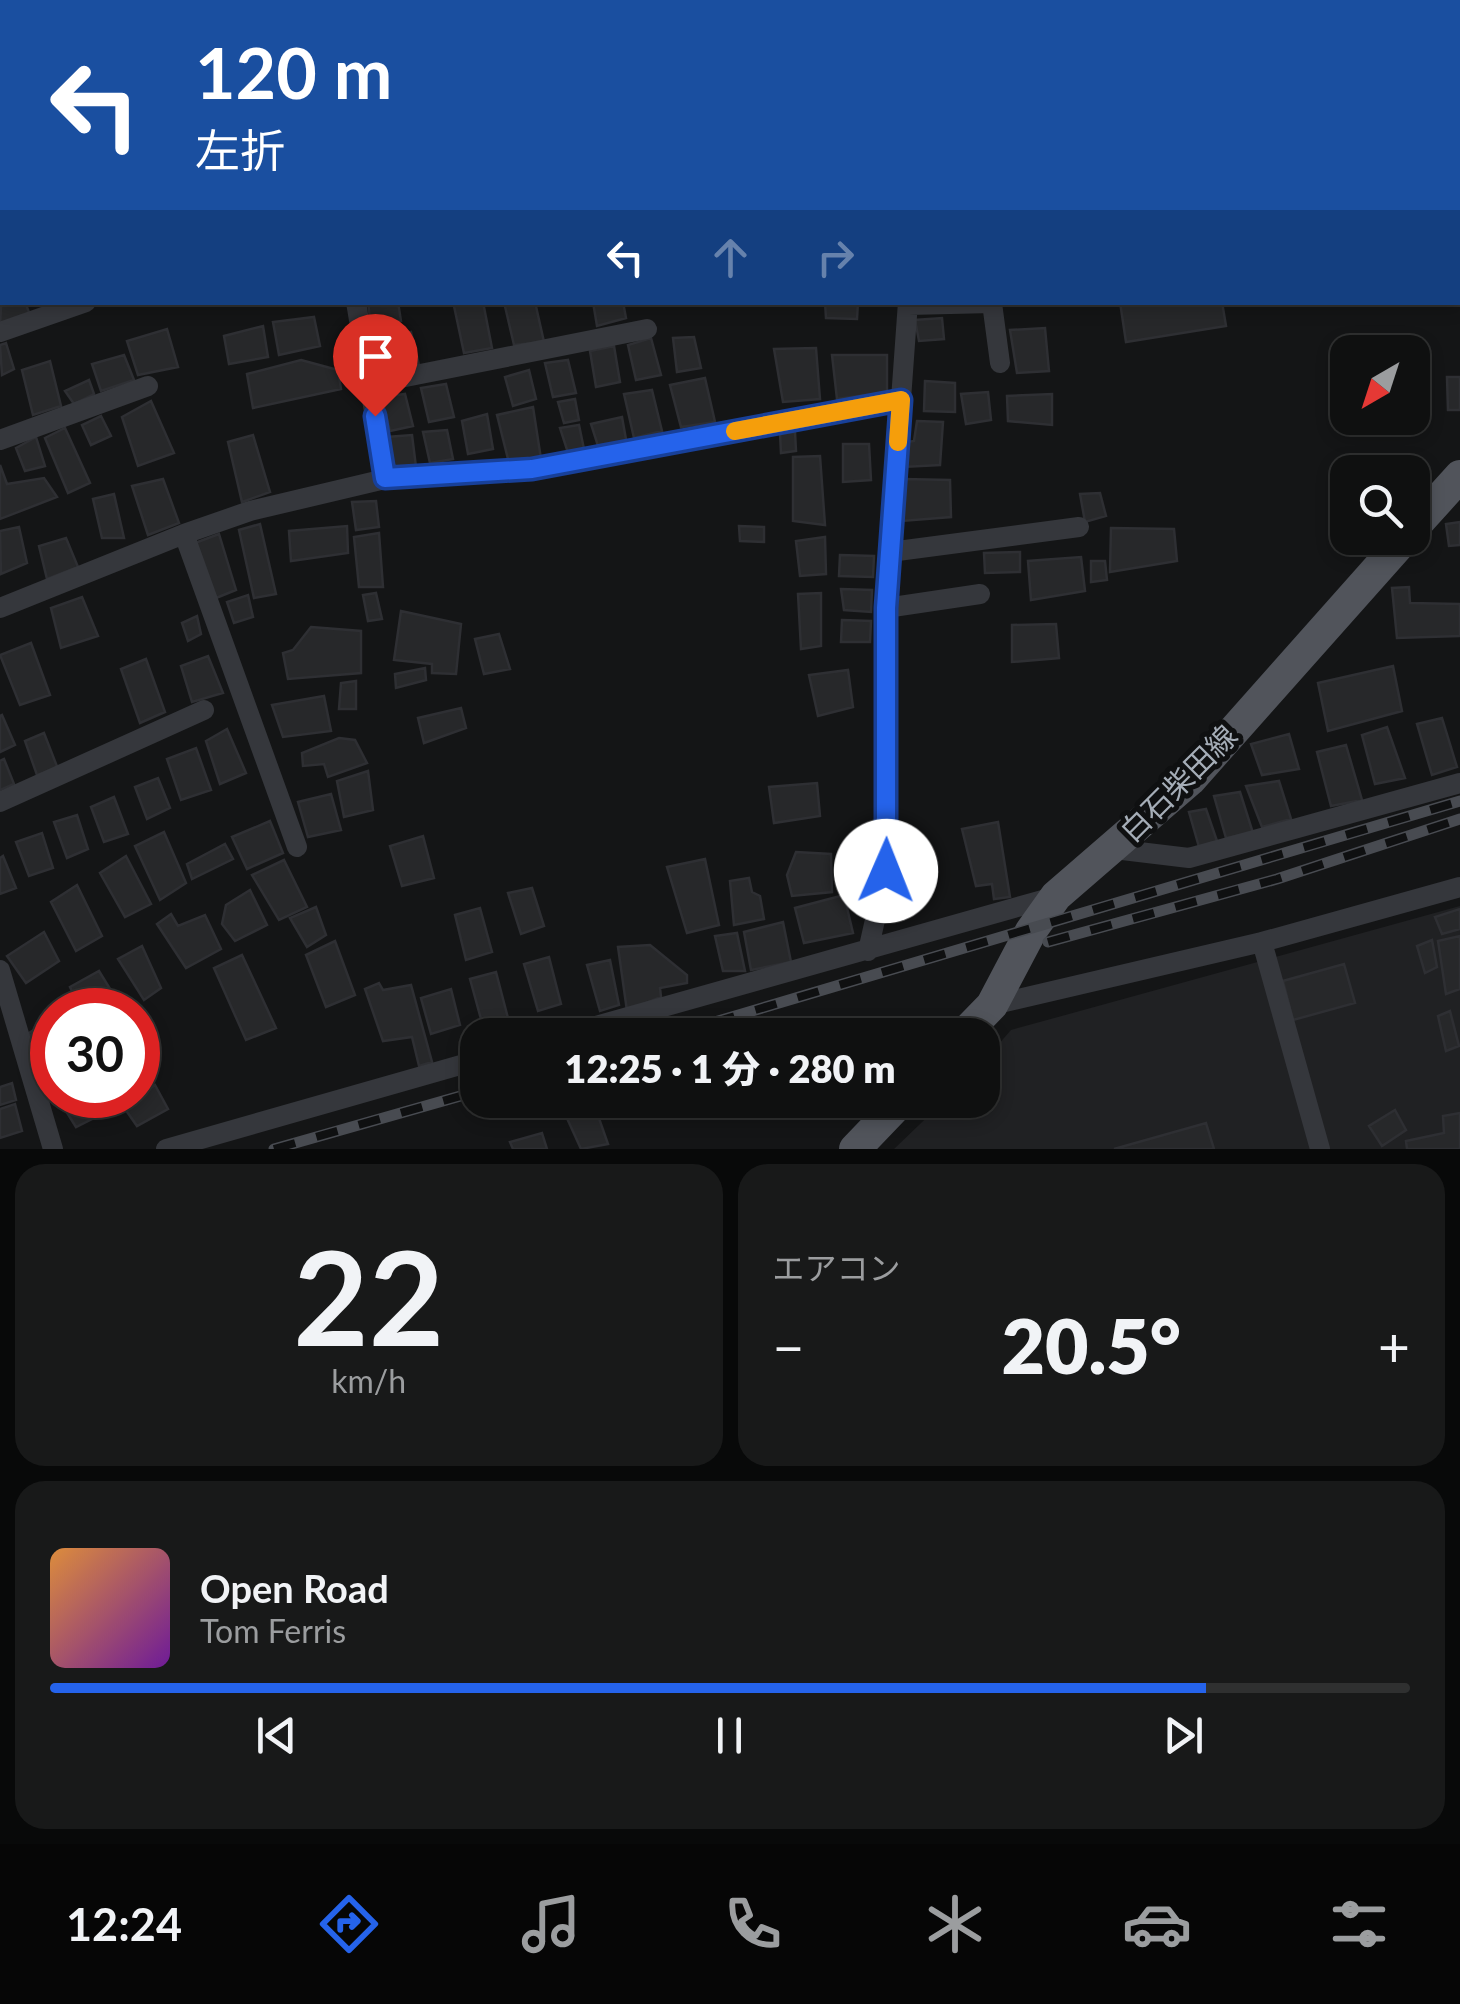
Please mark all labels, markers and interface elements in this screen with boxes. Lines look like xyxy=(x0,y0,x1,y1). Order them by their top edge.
text: 120 m xyxy=(195,30,392,114)
icon: left xyxy=(30,40,160,170)
text: 左折 xyxy=(195,123,285,177)
icon: left xyxy=(598,230,653,285)
icon: ahead xyxy=(703,230,758,285)
icon: right xyxy=(808,230,863,285)
pin xyxy=(333,314,418,417)
icon: arrive xyxy=(348,329,403,384)
north arrow xyxy=(1330,335,1430,435)
map controls xyxy=(1330,335,1430,555)
button: search xyxy=(1330,455,1430,555)
street label: 白石柴田線 xyxy=(1112,717,1243,848)
position arrow xyxy=(834,819,938,923)
speed limit sign: 30 xyxy=(30,988,160,1118)
text: 12:25 · 1 分 · 280 m xyxy=(564,1045,896,1091)
text: 22 xyxy=(293,1218,444,1374)
text: エアコン xyxy=(773,1248,901,1287)
text: 20.5° xyxy=(1001,1300,1181,1390)
text: − xyxy=(773,1313,804,1379)
text: + xyxy=(1378,1313,1410,1379)
text: km/h xyxy=(331,1361,406,1400)
text: Open Road xyxy=(200,1565,389,1611)
text: Tom Ferris xyxy=(200,1611,346,1650)
icon: previous xyxy=(249,1708,304,1763)
icon: pause xyxy=(702,1708,757,1763)
icon: next xyxy=(1156,1708,1211,1763)
icon: directions xyxy=(314,1889,384,1959)
icon: music xyxy=(516,1889,586,1959)
icon: phone xyxy=(718,1889,788,1959)
icon: climate xyxy=(920,1889,990,1959)
icon: car xyxy=(1122,1889,1192,1959)
icon: filters xyxy=(1324,1889,1394,1959)
text: 12:24 xyxy=(66,1897,182,1951)

